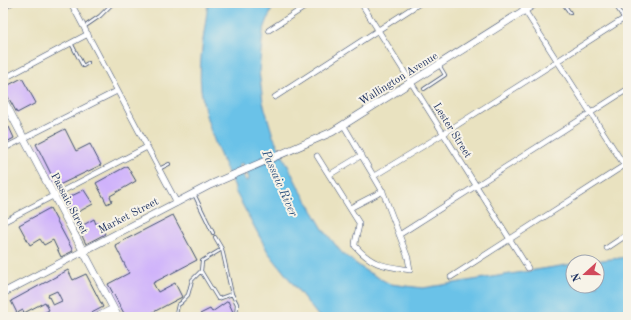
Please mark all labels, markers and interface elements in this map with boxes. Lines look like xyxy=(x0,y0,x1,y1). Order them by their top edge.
street label: Wallington Avenue xyxy=(358,51,440,108)
street label: Lester Street xyxy=(430,101,473,160)
water label: Passaic River xyxy=(259,148,299,219)
street label: Passaic Street xyxy=(48,171,89,236)
street label: Market Street xyxy=(97,196,161,236)
north arrow xyxy=(565,254,605,294)
text: N xyxy=(570,271,584,283)

